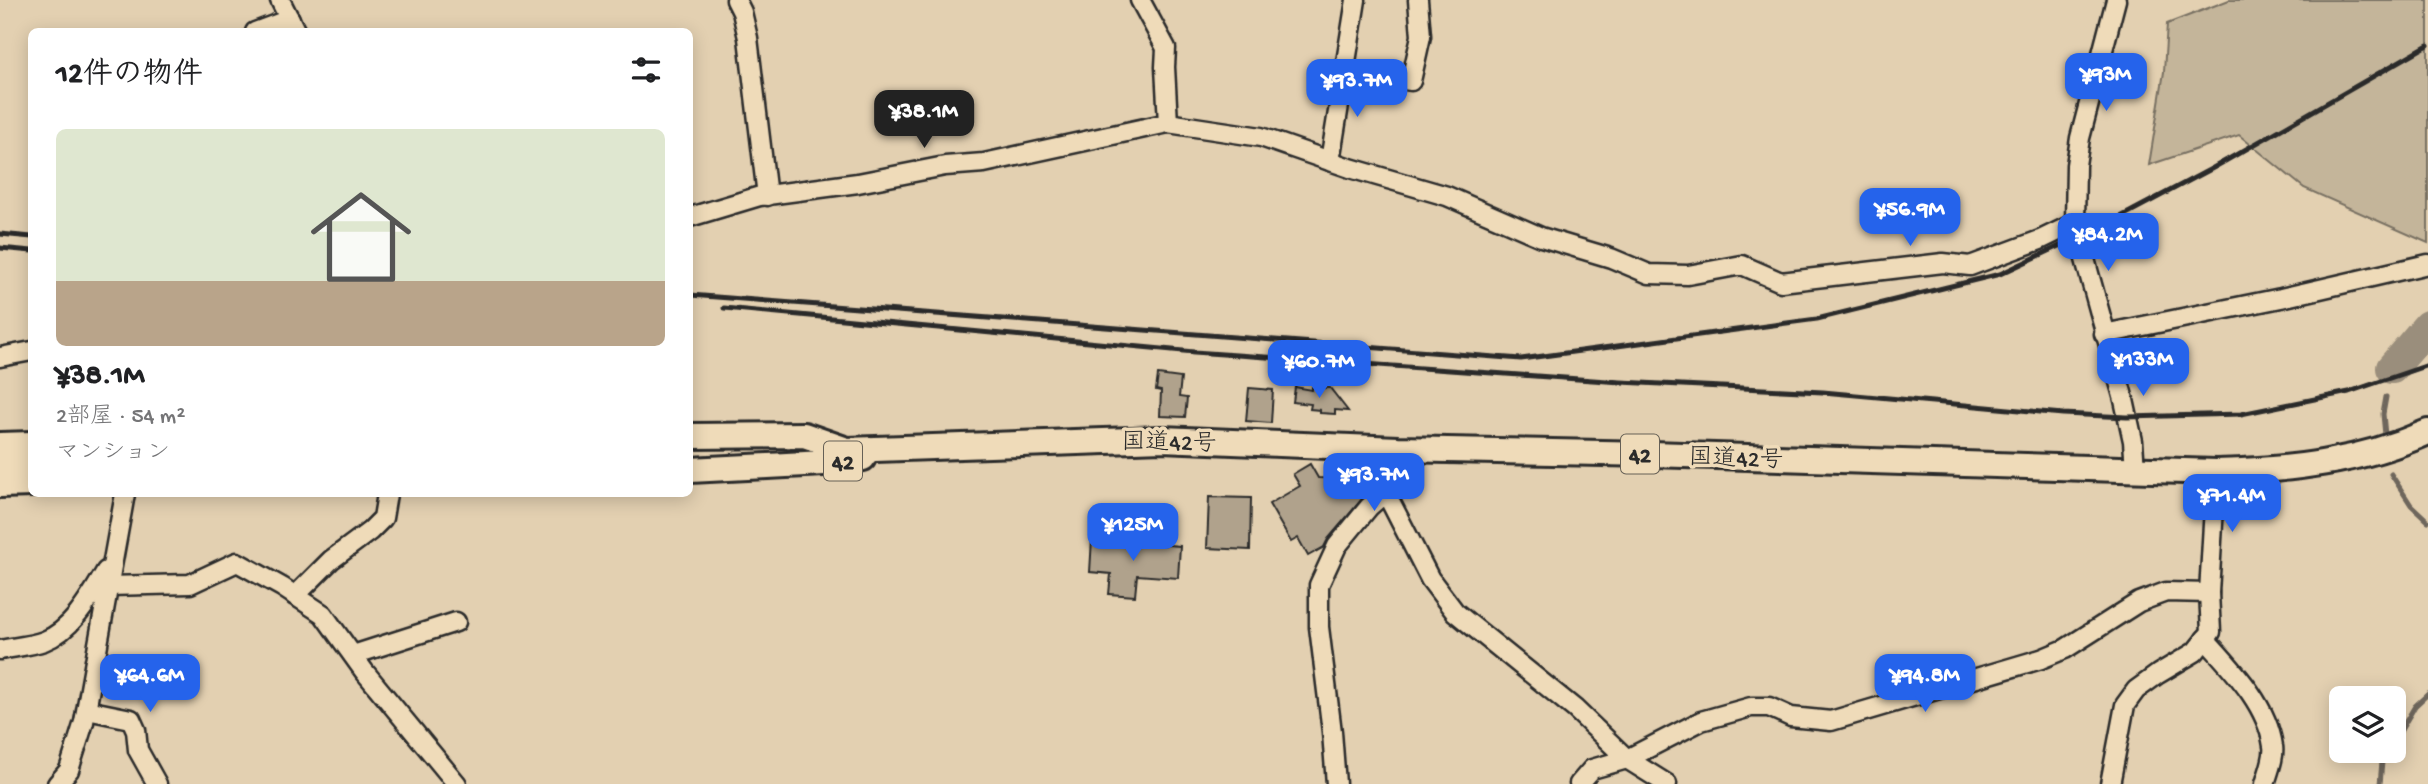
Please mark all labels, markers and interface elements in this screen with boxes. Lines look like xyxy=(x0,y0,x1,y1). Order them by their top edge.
icon: filters xyxy=(627,51,665,89)
pin: ¥93M xyxy=(2065,54,2147,113)
text: 12件の物件 xyxy=(56,59,203,94)
pin: ¥93.7M xyxy=(1300,60,1414,119)
text: ¥93M xyxy=(2081,62,2131,89)
text: ¥93.7M xyxy=(1322,68,1392,95)
pin: ¥38.1M xyxy=(867,90,981,150)
text: ¥38.1M xyxy=(890,99,958,126)
icon: home xyxy=(298,174,424,300)
pin: ¥56.9M xyxy=(1853,188,1967,248)
text: ¥56.9M xyxy=(1875,197,1945,224)
pin: ¥84.2M xyxy=(2051,214,2165,273)
text: ¥84.2M xyxy=(2074,222,2142,249)
pin: ¥133M xyxy=(2094,338,2192,398)
pin: ¥60.7M xyxy=(1262,340,1376,400)
text: ¥133M xyxy=(2113,347,2173,374)
text: ¥60.7M xyxy=(1284,349,1354,376)
text: ¥38.1M xyxy=(56,360,144,395)
text: 2部屋 · 54 m² xyxy=(56,404,185,431)
street label: 国道42号 xyxy=(1121,428,1217,460)
road number: 42 xyxy=(1621,435,1659,474)
text: マンション xyxy=(56,440,170,467)
road number: 42 xyxy=(824,442,862,481)
street label: 国道42号 xyxy=(1688,443,1784,477)
pin: ¥93.7M xyxy=(1317,454,1431,513)
text: ¥93.7M xyxy=(1339,462,1409,489)
pin: ¥71.4M xyxy=(2175,475,2289,534)
text: ¥71.4M xyxy=(2199,483,2265,510)
pin: ¥125M xyxy=(1084,504,1182,563)
text: ¥125M xyxy=(1103,512,1163,539)
pin: ¥64.6M xyxy=(93,654,207,714)
pin: ¥94.8M xyxy=(1868,654,1982,714)
text: ¥64.6M xyxy=(116,663,184,690)
text: ¥94.8M xyxy=(1891,663,1959,690)
map controls xyxy=(2329,686,2406,763)
button: layers xyxy=(2329,686,2406,763)

